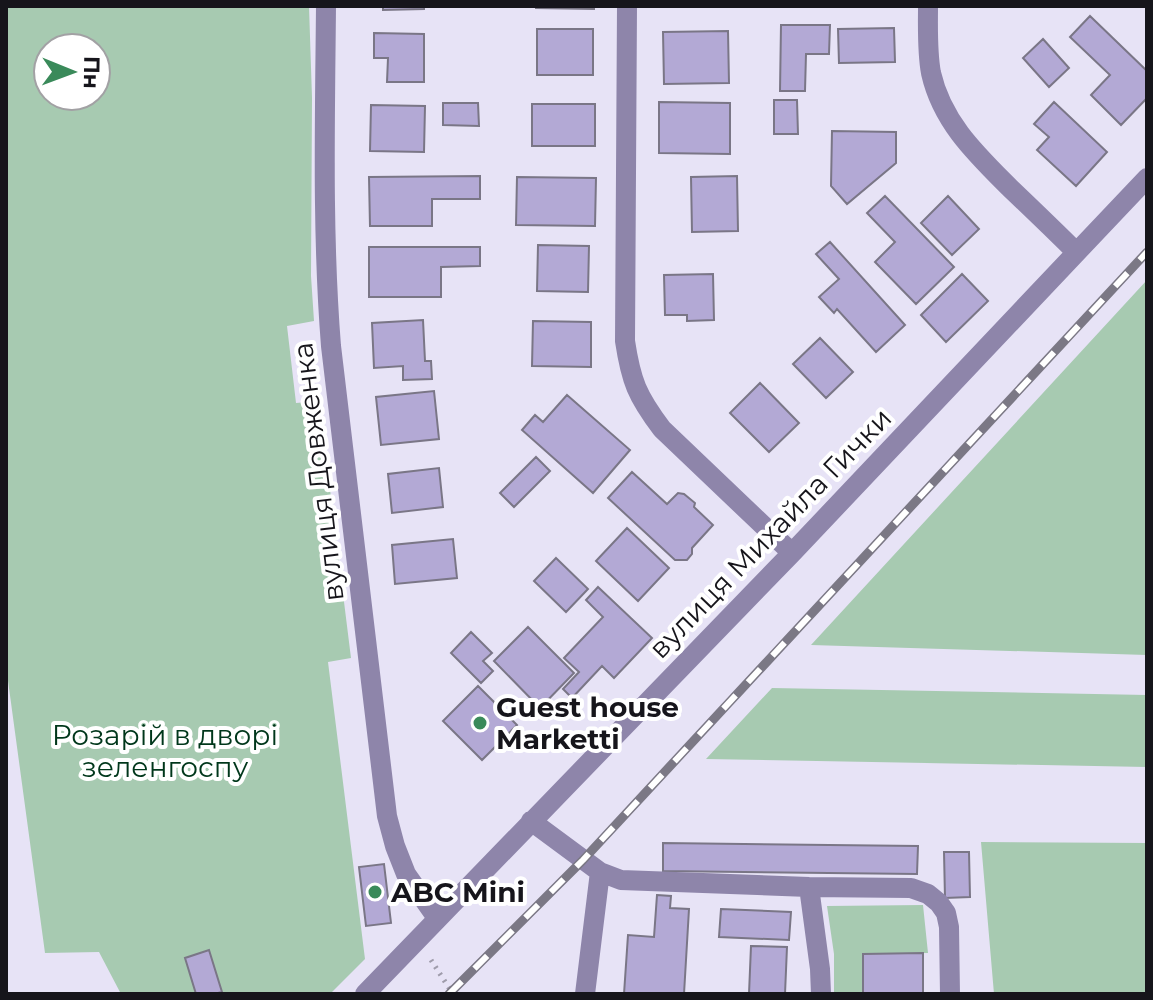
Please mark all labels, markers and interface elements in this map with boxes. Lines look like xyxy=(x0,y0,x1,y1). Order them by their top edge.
north arrow xyxy=(32,32,112,112)
text: Пн xyxy=(78,56,105,89)
street label: вулиця Довженка xyxy=(285,341,351,603)
street label: вулиця Михайла Гички xyxy=(642,401,898,665)
place label: Guest house Marketti xyxy=(496,690,679,756)
marker: Guest house Marketti xyxy=(471,714,489,732)
park label: Розарій в дворі зеленгоспу xyxy=(52,718,278,784)
place label: ABC Mini xyxy=(390,875,525,909)
marker: ABC Mini xyxy=(366,883,384,901)

